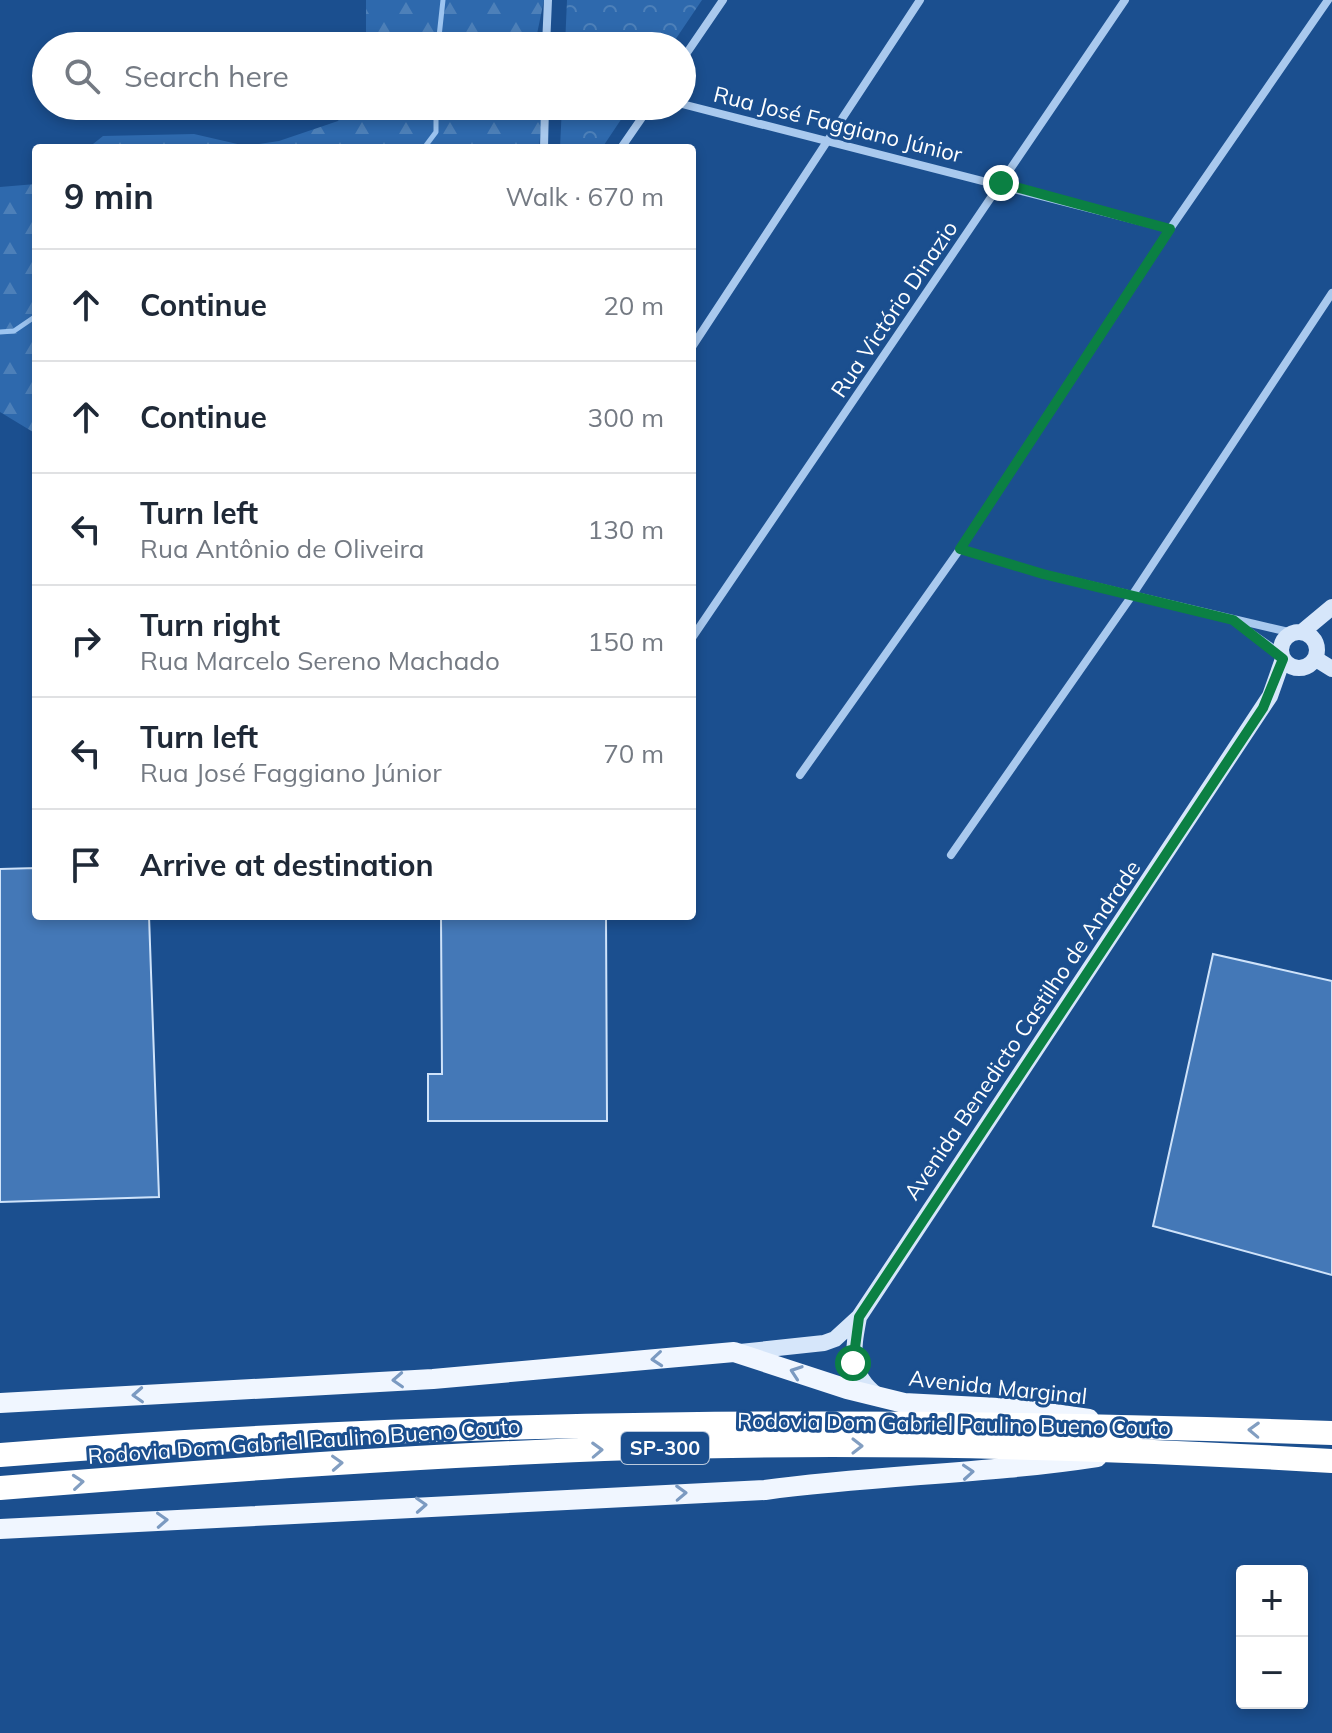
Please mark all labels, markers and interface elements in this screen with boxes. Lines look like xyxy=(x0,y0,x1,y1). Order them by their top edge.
search box xyxy=(32,32,696,120)
icon: search xyxy=(60,54,104,98)
text: Search here xyxy=(124,57,289,95)
street label: Rua José Faggiano Júnior xyxy=(711,80,965,168)
route end xyxy=(983,165,1019,201)
text: 9 min xyxy=(64,175,154,218)
text: Walk · 670 m xyxy=(505,180,664,213)
street label: Rua Victório Dinazio xyxy=(825,215,963,403)
icon: ahead xyxy=(64,283,108,327)
text: Continue xyxy=(140,286,267,324)
text: 20 m xyxy=(603,289,664,322)
icon: ahead xyxy=(64,395,108,439)
text: Continue xyxy=(140,398,267,436)
text: 300 m xyxy=(588,401,664,434)
text: Turn left xyxy=(140,494,258,532)
icon: left xyxy=(64,507,108,551)
text: 130 m xyxy=(588,513,664,546)
text: Rua Antônio de Oliveira xyxy=(140,532,424,565)
text: Turn right xyxy=(140,606,280,644)
icon: right xyxy=(64,619,108,663)
text: 150 m xyxy=(588,625,664,658)
text: Rua Marcelo Sereno Machado xyxy=(140,644,500,677)
text: Turn left xyxy=(140,718,258,756)
icon: left xyxy=(64,731,108,775)
text: 70 m xyxy=(603,737,664,770)
text: Rua José Faggiano Júnior xyxy=(140,756,442,789)
icon: arrive xyxy=(64,843,108,887)
text: Arrive at destination xyxy=(140,846,434,884)
street label: Avenida Benedicto Castilho de Andrade xyxy=(897,855,1147,1205)
route start xyxy=(835,1345,871,1381)
one-way arrow xyxy=(650,1351,663,1368)
street label: Avenida Marginal xyxy=(907,1364,1089,1410)
one-way arrow xyxy=(790,1365,804,1381)
one-way arrow xyxy=(391,1372,404,1389)
one-way arrow xyxy=(131,1386,144,1403)
street label: Rodovia Dom Gabriel Paulino Bueno Couto xyxy=(737,1406,1171,1442)
street label: Rodovia Dom Gabriel Paulino Bueno Couto xyxy=(87,1412,521,1470)
one-way arrow xyxy=(1247,1422,1260,1439)
road number: SP-300 xyxy=(621,1432,709,1464)
one-way arrow xyxy=(851,1437,864,1455)
one-way arrow xyxy=(591,1441,604,1458)
one-way arrow xyxy=(331,1455,344,1472)
one-way arrow xyxy=(962,1464,975,1481)
one-way arrow xyxy=(72,1474,85,1491)
one-way arrow xyxy=(675,1485,688,1502)
one-way arrow xyxy=(415,1497,428,1514)
one-way arrow xyxy=(156,1512,169,1529)
map controls xyxy=(1236,1565,1308,1709)
button: + xyxy=(1236,1565,1308,1637)
button: − xyxy=(1236,1637,1308,1709)

